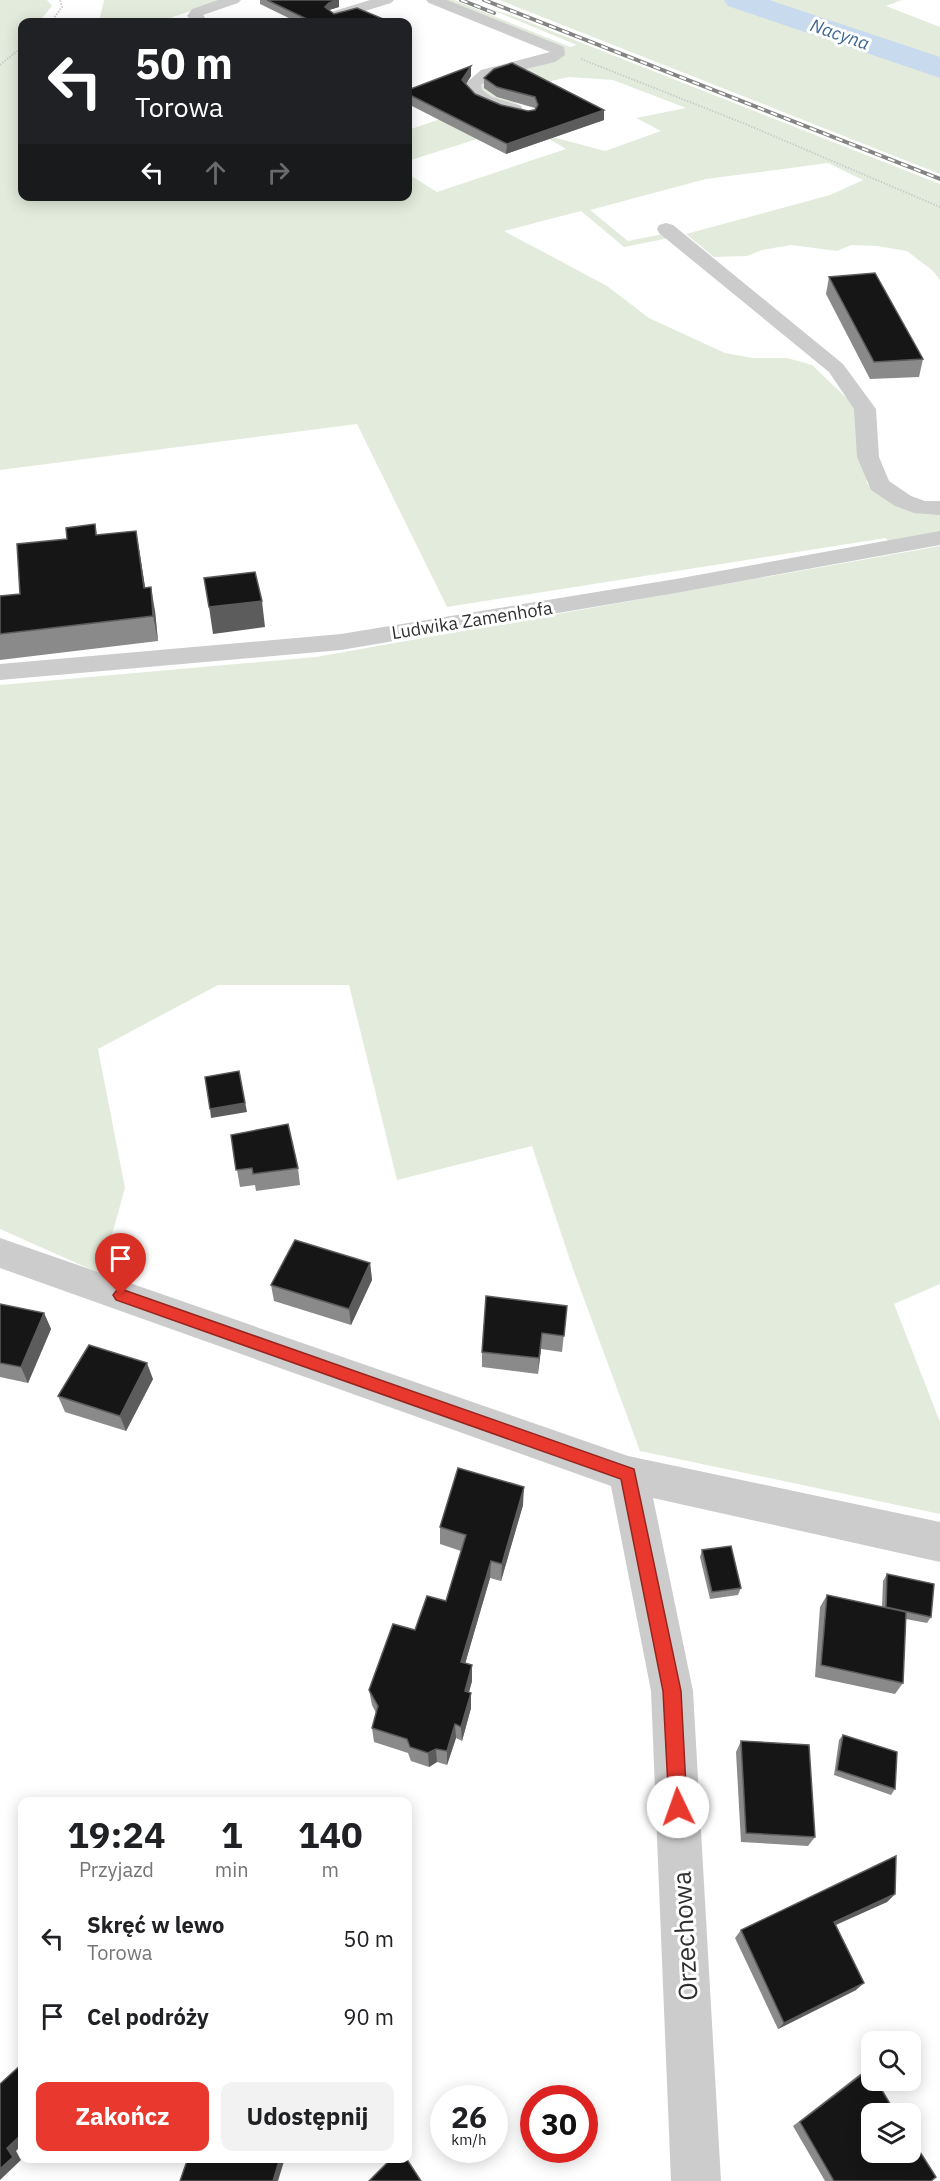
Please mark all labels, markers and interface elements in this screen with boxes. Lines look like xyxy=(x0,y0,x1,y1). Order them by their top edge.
water label: Nacyna xyxy=(807,13,873,55)
text: 50 m xyxy=(135,36,233,91)
icon: left xyxy=(36,42,114,120)
text: Torowa xyxy=(135,89,223,124)
icon: left xyxy=(136,156,169,189)
icon: ahead xyxy=(199,156,232,189)
icon: right xyxy=(262,156,295,189)
street label: Ludwika Zamenhofa xyxy=(390,596,554,644)
pin xyxy=(95,1233,146,1295)
icon: arrive xyxy=(104,1242,137,1275)
position arrow xyxy=(646,1775,710,1839)
text: 19:24 xyxy=(67,1811,166,1858)
text: 1 xyxy=(221,1811,243,1858)
text: 140 xyxy=(298,1811,363,1858)
text: Przyjazd xyxy=(79,1856,154,1883)
text: min xyxy=(215,1856,249,1883)
text: m xyxy=(322,1856,339,1883)
street label: Orzechowa xyxy=(664,1870,704,2002)
text: Skręć w lewo xyxy=(87,1910,224,1939)
icon: left xyxy=(36,1922,69,1955)
text: 50 m xyxy=(343,1924,394,1953)
text: Torowa xyxy=(87,1939,153,1966)
icon: arrive xyxy=(36,2000,69,2033)
text: Cel podróży xyxy=(87,2002,209,2031)
text: 90 m xyxy=(343,2002,394,2031)
map controls xyxy=(861,2031,921,2163)
button: search xyxy=(861,2031,921,2091)
button: Zakończ xyxy=(36,2082,209,2151)
button: Udostępnij xyxy=(221,2082,394,2151)
speed limit sign: 30 xyxy=(520,2085,598,2163)
text: 26 xyxy=(451,2097,487,2136)
button: layers xyxy=(861,2103,921,2163)
text: km/h xyxy=(451,2130,487,2149)

